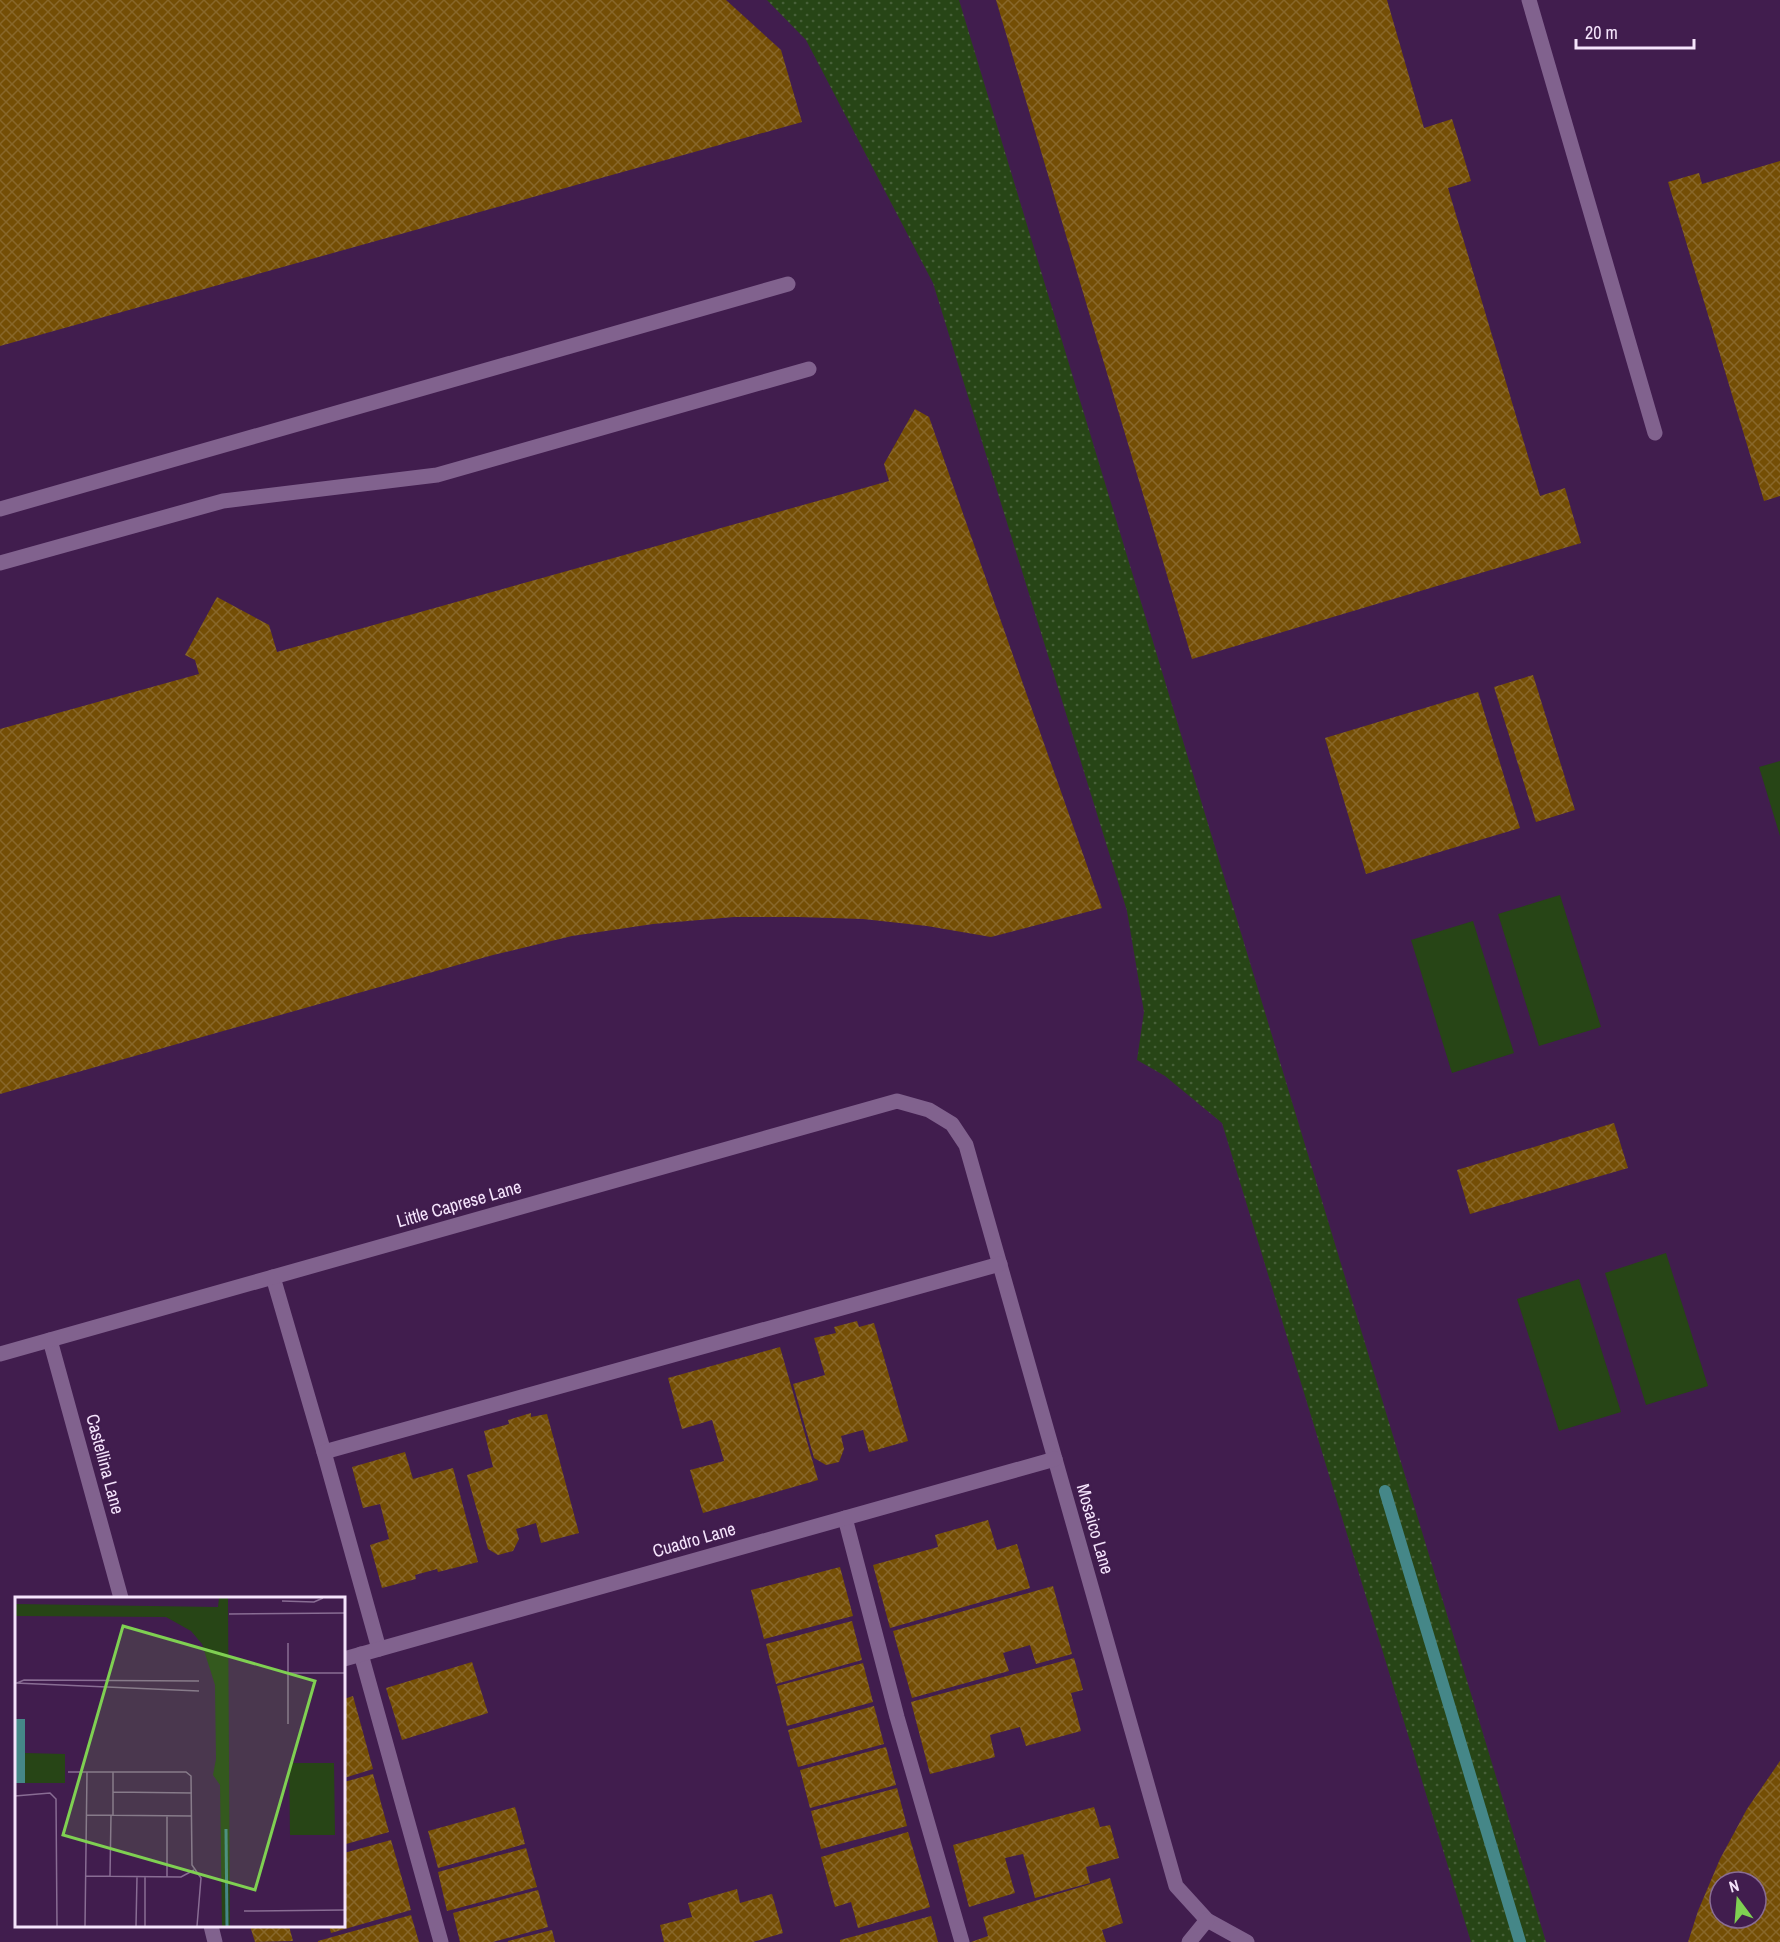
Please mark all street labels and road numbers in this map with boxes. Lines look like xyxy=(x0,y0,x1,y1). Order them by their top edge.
street label: Little Caprese Lane xyxy=(393,1174,524,1233)
street label: Castellina Lane xyxy=(80,1411,131,1517)
street label: Mosaico Lane xyxy=(1071,1481,1120,1577)
street label: Cuadro Lane xyxy=(649,1516,738,1563)

